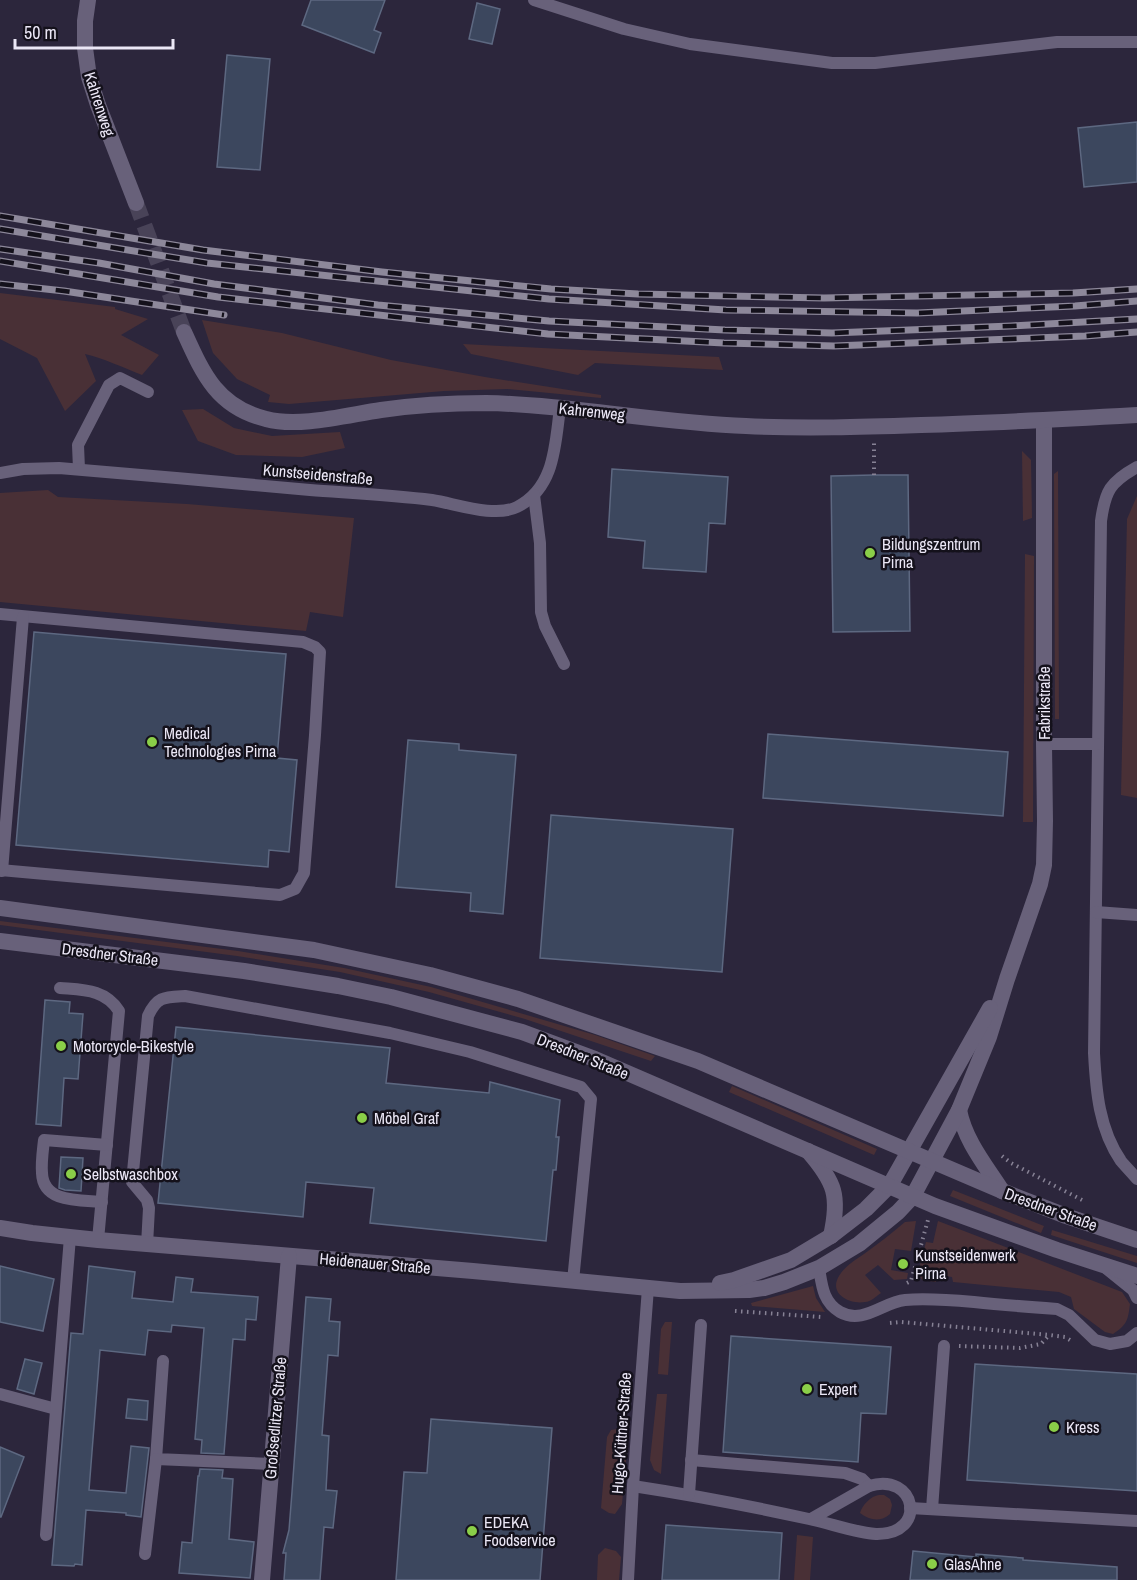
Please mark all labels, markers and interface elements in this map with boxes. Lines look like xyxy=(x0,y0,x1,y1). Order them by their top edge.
scale bar xyxy=(15,12,172,50)
text: 50 m xyxy=(24,20,57,45)
street label: Kahrenweg xyxy=(79,69,121,140)
street label: Kahrenweg xyxy=(558,397,627,425)
street label: Kunstseidenstraße xyxy=(262,458,374,490)
place label: Bildungszentrum Pirna xyxy=(882,533,980,573)
marker: Bildungszentrum Pirna xyxy=(863,546,877,560)
street label: Fabrikstraße xyxy=(1033,666,1055,740)
place label: Medical Technologies Pirna xyxy=(164,722,277,762)
marker: Medical Technologies Pirna xyxy=(145,735,159,749)
street label: Dresdner Straße xyxy=(61,937,159,971)
street label: Dresdner Straße xyxy=(534,1028,632,1084)
place label: Motorcycle-Bikestyle xyxy=(73,1035,194,1057)
marker: Motorcycle-Bikestyle xyxy=(54,1039,68,1053)
place label: Möbel Graf xyxy=(374,1107,439,1129)
marker: Möbel Graf xyxy=(355,1111,369,1125)
place label: Selbstwaschbox xyxy=(83,1163,178,1185)
marker: Selbstwaschbox xyxy=(64,1167,78,1181)
street label: Dresdner Straße xyxy=(1002,1182,1100,1236)
place label: Kunstseidenwerk Pirna xyxy=(915,1244,1016,1284)
street label: Heidenauer Straße xyxy=(318,1247,432,1279)
marker: Kunstseidenwerk Pirna xyxy=(896,1257,910,1271)
street label: Großsedlitzer Straße xyxy=(259,1356,291,1480)
street label: Hugo-Küttner-Straße xyxy=(606,1371,636,1495)
place label: Expert xyxy=(819,1378,857,1400)
marker: Expert xyxy=(800,1382,814,1396)
place label: Kress xyxy=(1066,1416,1100,1438)
marker: Kress xyxy=(1047,1420,1061,1434)
place label: EDEKA Foodservice xyxy=(484,1511,556,1551)
marker: EDEKA Foodservice xyxy=(465,1524,479,1538)
place label: GlasAhne xyxy=(944,1553,1002,1575)
marker: GlasAhne xyxy=(925,1557,939,1571)

